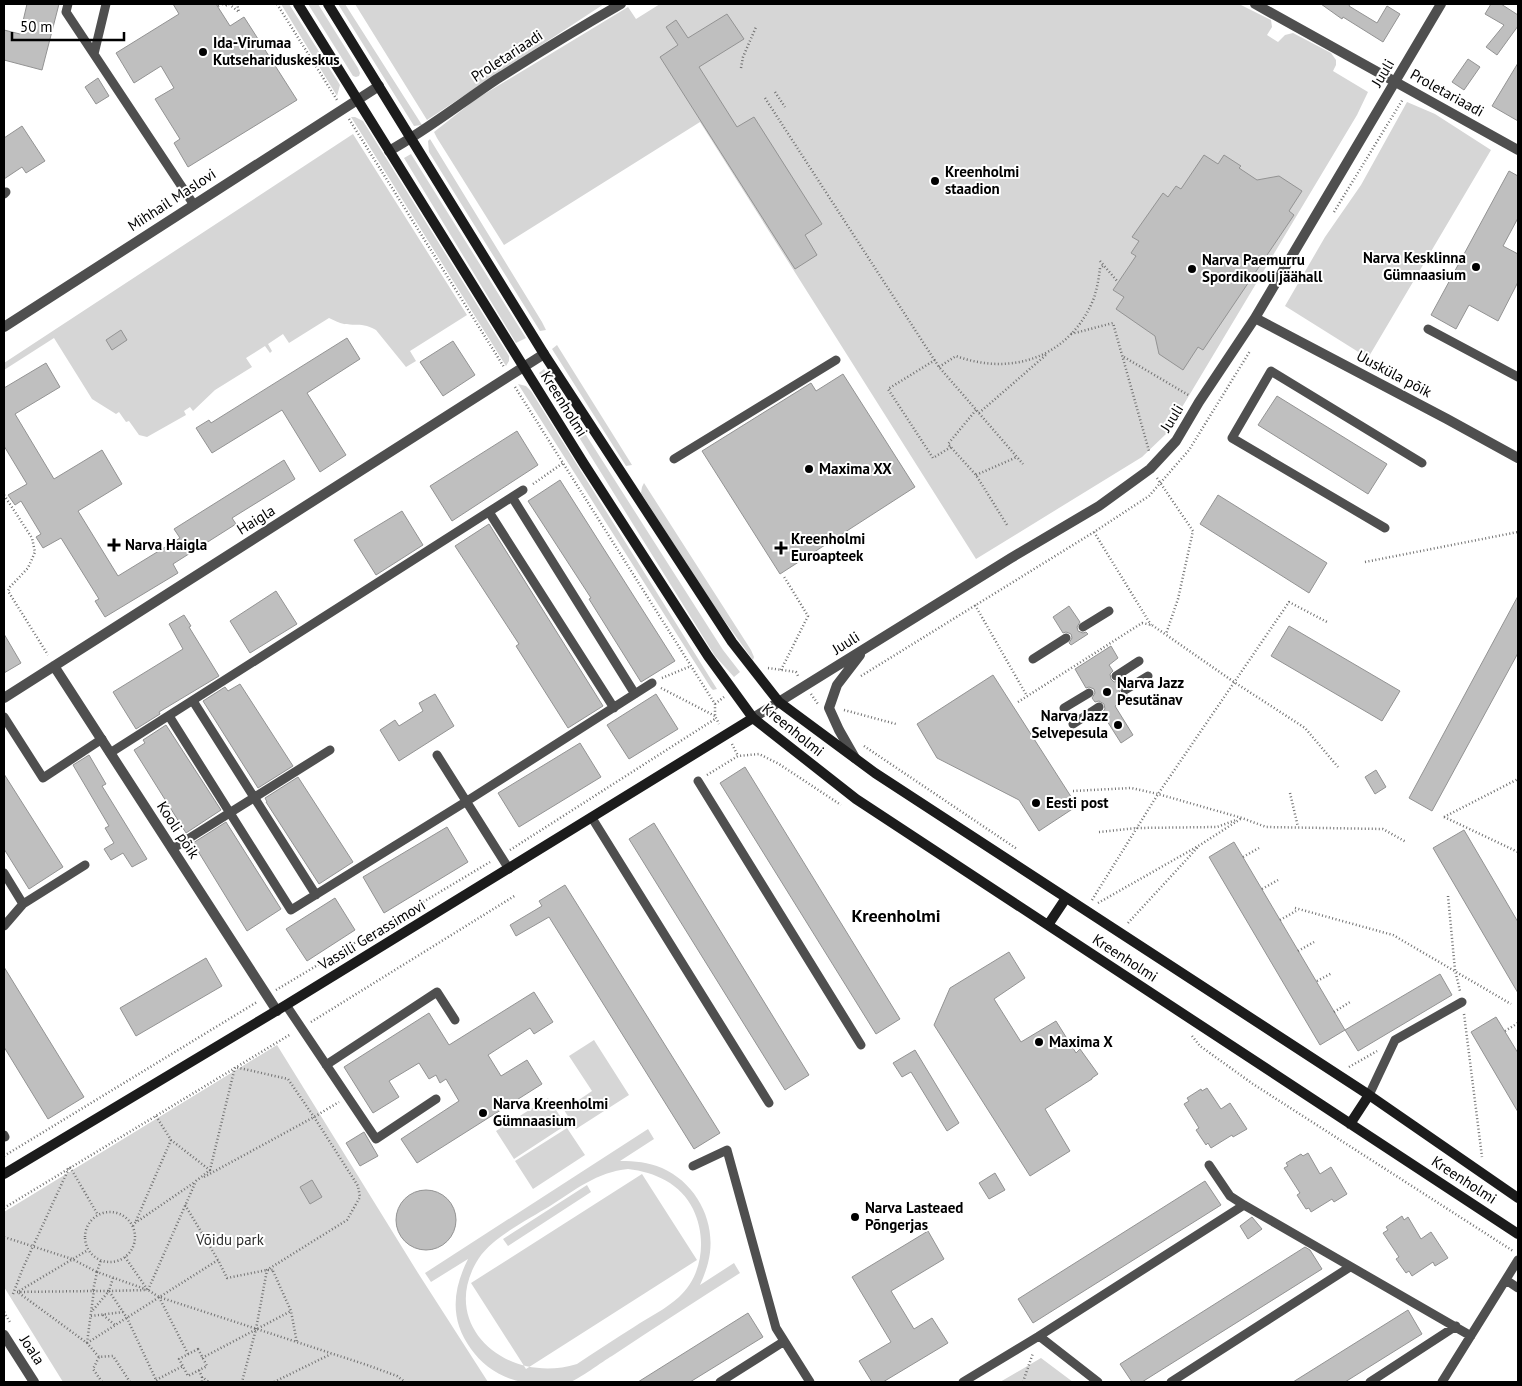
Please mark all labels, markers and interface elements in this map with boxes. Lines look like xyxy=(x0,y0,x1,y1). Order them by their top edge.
scale bar xyxy=(12,10,125,42)
text: 50 m xyxy=(20,17,53,36)
street label: Proletariaadi xyxy=(467,25,546,86)
place label: Ida-Virumaa Kutsehariduskeskus xyxy=(213,33,340,69)
marker: Ida-Virumaa Kutsehariduskeskus xyxy=(197,46,209,58)
street label: Juuli xyxy=(1366,55,1398,91)
street label: Proletariaadi xyxy=(1407,64,1488,121)
place label: Kreenholmi staadion xyxy=(945,162,1019,198)
street label: Mihhail Maslovi xyxy=(124,164,219,235)
marker: Kreenholmi staadion xyxy=(929,175,941,187)
place label: Narva Kesklinna Gümnaasium xyxy=(1363,248,1466,284)
place label: Narva Paemurru Spordikooli jäähall xyxy=(1202,250,1323,286)
marker: Narva Kesklinna Gümnaasium xyxy=(1470,261,1482,273)
marker: Narva Paemurru Spordikooli jäähall xyxy=(1186,263,1198,275)
street label: Uusküla põik xyxy=(1353,346,1436,402)
street label: Kreenholmi xyxy=(537,367,592,440)
street label: Juuli xyxy=(1155,400,1187,436)
place label: Maxima XX xyxy=(819,459,892,478)
marker: Maxima XX xyxy=(803,463,815,475)
street label: Haigla xyxy=(233,501,278,539)
place label: Kreenholmi Euroapteek xyxy=(791,529,865,565)
place label: Narva Haigla xyxy=(125,535,207,554)
marker: Narva Haigla xyxy=(107,538,121,552)
marker: Kreenholmi Euroapteek xyxy=(775,542,787,554)
street label: Juuli xyxy=(828,627,863,659)
place label: Narva Jazz Pesutänav xyxy=(1117,673,1184,709)
marker: Narva Jazz Pesutänav xyxy=(1101,686,1113,698)
street label: Kreenholmi xyxy=(759,699,828,760)
place label: Narva Jazz Selvepesula xyxy=(1031,706,1108,742)
marker: Narva Jazz Selvepesula xyxy=(1112,719,1124,731)
place label: Eesti post xyxy=(1046,793,1109,812)
marker: Eesti post xyxy=(1030,797,1042,809)
street label: Kooli põik xyxy=(153,798,204,863)
street label: Vassili Gerassimovi xyxy=(314,895,429,975)
district label: Kreenholmi xyxy=(851,904,941,927)
street label: Kreenholmi xyxy=(1089,929,1161,986)
place label: Maxima X xyxy=(1049,1032,1113,1051)
marker: Maxima X xyxy=(1033,1036,1045,1048)
place label: Narva Kreenholmi Gümnaasium xyxy=(493,1094,608,1130)
marker: Narva Kreenholmi Gümnaasium xyxy=(477,1107,489,1119)
street label: Kreenholmi xyxy=(1428,1151,1500,1208)
place label: Narva Lasteaed Põngerjas xyxy=(865,1198,963,1234)
marker: Narva Lasteaed Põngerjas xyxy=(849,1211,861,1223)
park label: Võidu park xyxy=(195,1230,265,1249)
street label: Joala xyxy=(15,1330,49,1368)

